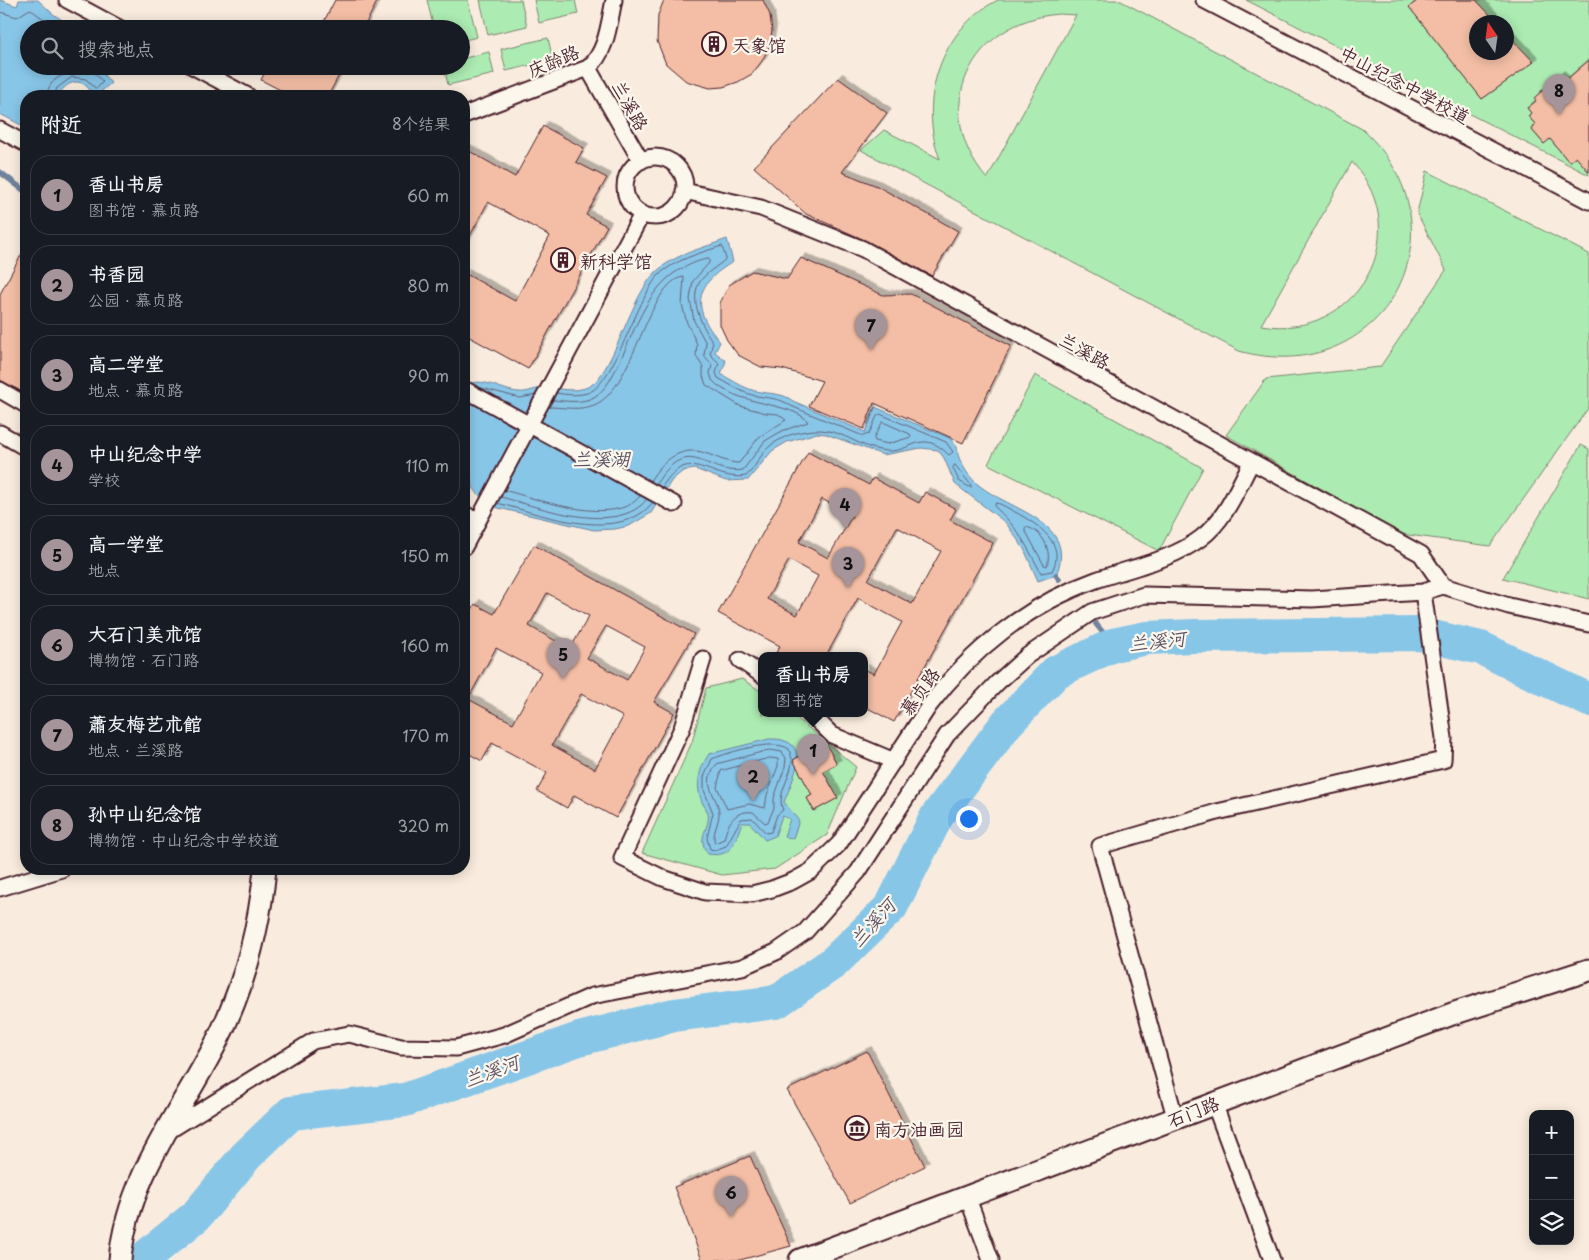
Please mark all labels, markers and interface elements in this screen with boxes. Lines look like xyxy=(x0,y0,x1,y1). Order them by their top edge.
north arrow xyxy=(1469,15,1514,60)
search box xyxy=(20,20,470,75)
building icon: 天象馆 xyxy=(701,31,727,57)
place label: 天象馆 xyxy=(732,31,786,58)
icon: search xyxy=(38,34,66,62)
text: 搜索地点 xyxy=(78,34,154,62)
street label: 庆龄路 xyxy=(523,37,583,83)
street label: 中山纪念中学校道 xyxy=(1335,38,1475,130)
pin: 8 xyxy=(1543,74,1575,115)
street label: 兰溪路 xyxy=(606,75,656,135)
text: 附近 xyxy=(40,107,82,139)
text: 8个结果 xyxy=(392,111,450,135)
text: 香山书房 xyxy=(88,169,164,197)
text: 1 xyxy=(53,183,61,207)
text: 60 m xyxy=(407,183,449,207)
text: 图书馆 · 慕贞路 xyxy=(88,197,199,221)
building icon: 新科学馆 xyxy=(550,247,576,273)
place label: 新科学馆 xyxy=(580,247,652,274)
text: 书香园 xyxy=(88,259,145,287)
text: 2 xyxy=(51,273,63,297)
text: 80 m xyxy=(407,273,449,297)
text: 公园 · 慕贞路 xyxy=(88,287,183,311)
pin: 7 xyxy=(855,309,887,350)
street label: 兰溪路 xyxy=(1055,325,1115,375)
text: 高二学堂 xyxy=(88,349,164,377)
text: 3 xyxy=(52,363,62,387)
text: 90 m xyxy=(408,363,449,387)
text: 地点 · 慕贞路 xyxy=(88,377,183,401)
text: 中山纪念中学 xyxy=(88,439,202,467)
water label: 兰溪湖 xyxy=(572,444,631,472)
text: 4 xyxy=(52,453,62,477)
text: 110 m xyxy=(406,453,449,477)
text: 学校 xyxy=(88,467,120,491)
pin: 4 xyxy=(829,488,861,529)
text: 高一学堂 xyxy=(88,529,164,557)
text: 5 xyxy=(52,543,62,567)
text: 150 m xyxy=(401,543,449,567)
pin: 3 xyxy=(832,547,864,588)
text: 地点 xyxy=(88,557,120,581)
text: 大石门美术馆 xyxy=(88,619,202,647)
water label: 兰溪河 xyxy=(1127,623,1190,657)
text: 6 xyxy=(51,633,63,657)
text: 160 m xyxy=(401,633,449,657)
pin: 5 xyxy=(547,638,579,679)
text: 博物馆 · 石门路 xyxy=(88,647,199,671)
popup xyxy=(758,652,868,717)
text: 香山书房 xyxy=(775,659,851,687)
street label: 慕贞路 xyxy=(892,661,946,721)
text: 图书馆 xyxy=(775,687,823,711)
text: 蕭友梅艺术館 xyxy=(88,709,202,737)
text: 7 xyxy=(52,723,62,747)
text: 170 m xyxy=(403,723,449,747)
pin: 1 xyxy=(797,734,829,775)
text: 地点 · 兰溪路 xyxy=(88,737,183,761)
pin: 2 xyxy=(737,760,769,801)
text: 孙中山纪念馆 xyxy=(88,799,202,827)
your location xyxy=(956,806,982,832)
text: 8 xyxy=(52,813,62,837)
text: 320 m xyxy=(398,813,449,837)
text: 博物馆 · 中山纪念中学校道 xyxy=(88,827,279,851)
water label: 兰溪河 xyxy=(843,889,903,953)
water label: 兰溪河 xyxy=(459,1046,525,1093)
street label: 石门路 xyxy=(1163,1089,1223,1133)
map controls xyxy=(1529,1110,1574,1245)
button: + xyxy=(1529,1110,1574,1155)
museum icon: 南方油画园 xyxy=(844,1115,870,1141)
place label: 南方油画园 xyxy=(874,1115,964,1142)
button: − xyxy=(1529,1155,1574,1200)
pin: 6 xyxy=(715,1176,747,1217)
button: layers xyxy=(1529,1200,1574,1245)

